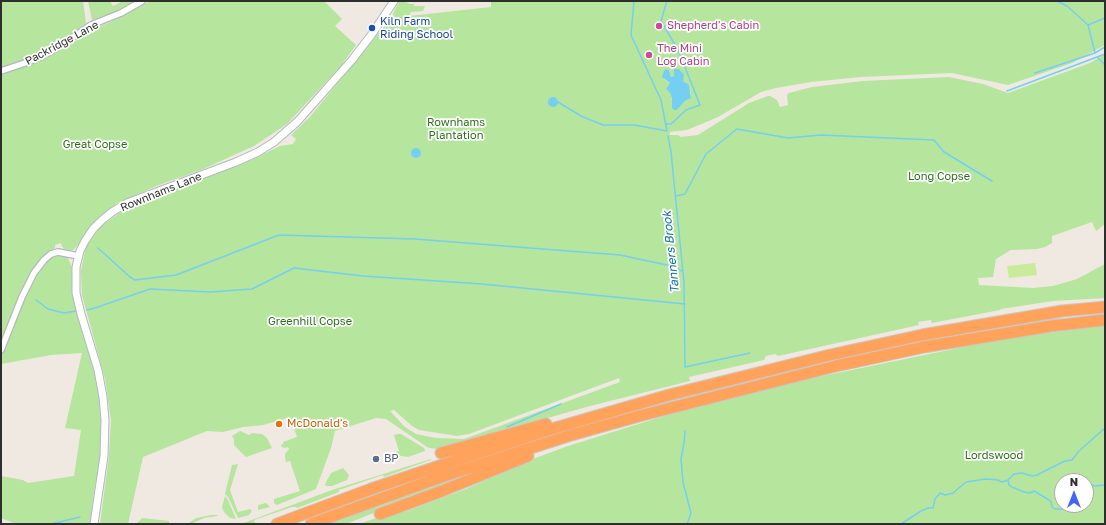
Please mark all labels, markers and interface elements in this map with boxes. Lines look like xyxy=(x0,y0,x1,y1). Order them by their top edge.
place label: Kiln Farm Riding School xyxy=(380,15,453,41)
street label: Packridge Lane xyxy=(23,18,101,68)
place label: Shepherd's Cabin xyxy=(667,19,759,33)
marker: Shepherd's Cabin xyxy=(654,21,664,31)
marker: Kiln Farm Riding School xyxy=(367,23,377,33)
place label: The Mini Log Cabin xyxy=(657,42,709,68)
marker: The Mini Log Cabin xyxy=(644,50,654,60)
park label: Rownhams Plantation xyxy=(427,116,485,142)
park label: Great Copse xyxy=(63,138,127,152)
street label: Rownhams Lane xyxy=(118,170,204,214)
park label: Long Copse xyxy=(908,170,970,184)
water label: Tanners Brook xyxy=(660,210,682,294)
park label: Greenhill Copse xyxy=(268,315,352,329)
place label: McDonald's xyxy=(287,417,348,431)
marker: McDonald's xyxy=(274,419,284,429)
park label: Lordswood xyxy=(965,449,1023,463)
place label: BP xyxy=(384,452,399,466)
marker: BP xyxy=(371,454,381,464)
north arrow xyxy=(1054,473,1094,513)
text: N xyxy=(1070,475,1078,488)

